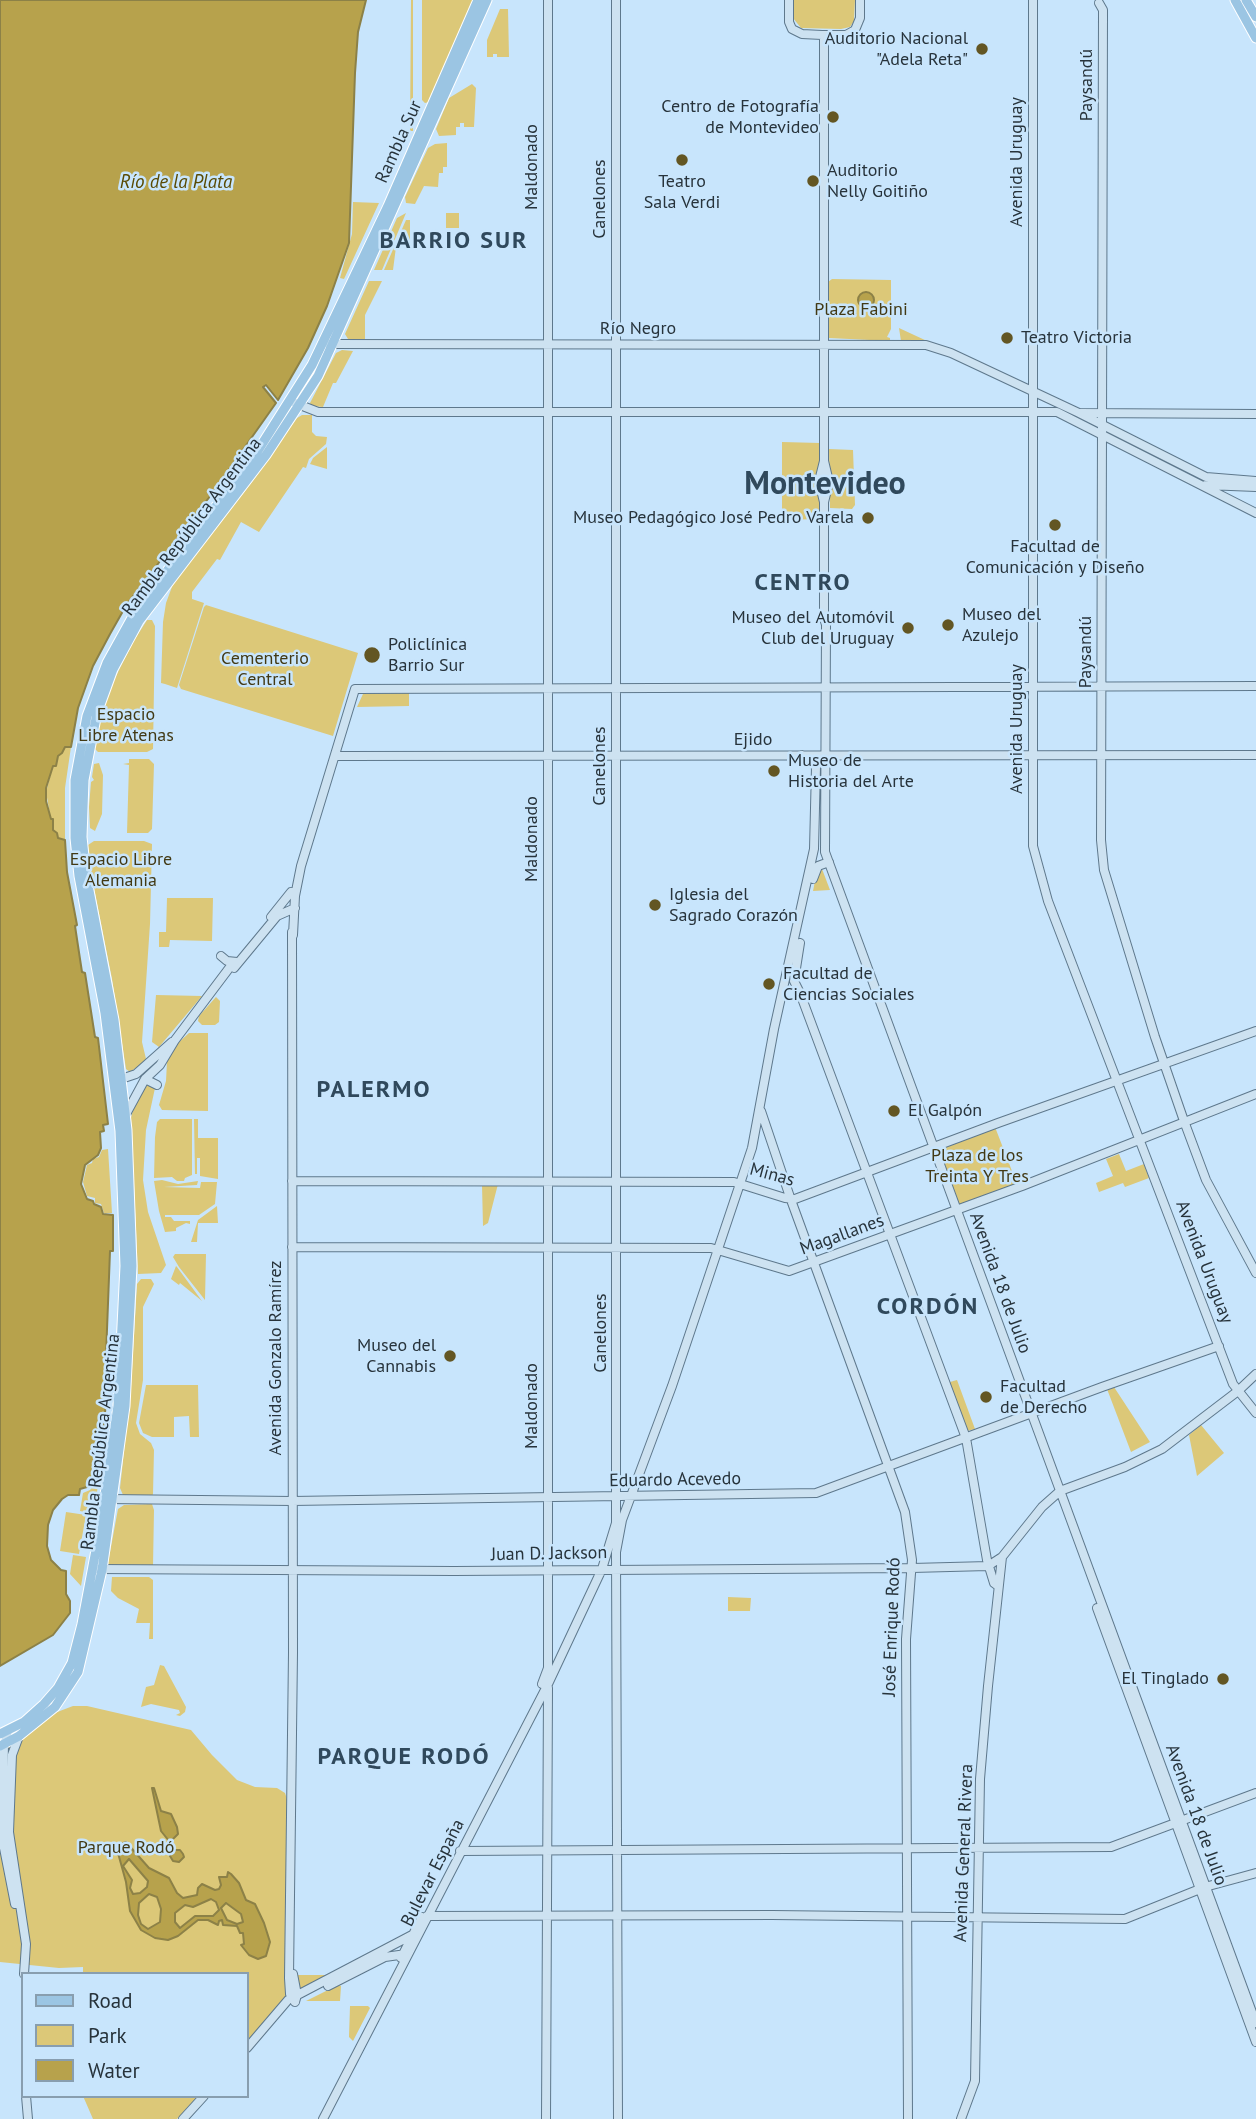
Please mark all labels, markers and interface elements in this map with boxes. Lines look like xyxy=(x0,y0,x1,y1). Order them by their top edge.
place label: Auditorio Nacional "Adela Reta" xyxy=(825,28,968,70)
marker: Auditorio Nacional "Adela Reta" xyxy=(974,41,990,57)
street label: Paysandú xyxy=(1076,49,1098,121)
place label: Centro de Fotografía de Montevideo xyxy=(661,96,819,138)
street label: Rambla Sur xyxy=(371,97,427,187)
street label: Avenida Uruguay xyxy=(1006,97,1028,227)
marker: Centro de Fotografía de Montevideo xyxy=(825,109,841,125)
street label: Maldonado xyxy=(521,124,543,210)
marker: Teatro Sala Verdi xyxy=(674,152,690,168)
street label: Canelones xyxy=(589,159,611,239)
place label: Auditorio Nelly Goitiño xyxy=(827,160,928,202)
place label: Teatro Sala Verdi xyxy=(644,171,720,214)
water label: Río de la Plata xyxy=(120,172,232,194)
marker: Auditorio Nelly Goitiño xyxy=(805,173,821,189)
district label: BARRIO SUR xyxy=(381,227,527,255)
park label: Plaza Fabini xyxy=(814,299,908,321)
street label: Río Negro xyxy=(600,318,676,340)
place label: Teatro Victoria xyxy=(1021,327,1132,349)
marker: Teatro Victoria xyxy=(999,330,1015,346)
street label: Rambla República Argentina xyxy=(118,434,266,620)
district label: Montevideo xyxy=(744,466,906,504)
place label: Museo Pedagógico José Pedro Varela xyxy=(573,507,854,529)
marker: Museo Pedagógico José Pedro Varela xyxy=(860,510,876,526)
marker: Facultad de Comunicación y Diseño xyxy=(1047,517,1063,533)
place label: Facultad de Comunicación y Diseño xyxy=(966,536,1144,578)
district label: CENTRO xyxy=(755,569,851,597)
place label: Museo del Azulejo xyxy=(962,604,1041,646)
place label: Museo del Automóvil Club del Uruguay xyxy=(732,607,894,650)
street label: Paysandú xyxy=(1075,616,1097,688)
marker: Museo del Azulejo xyxy=(940,617,956,633)
marker: Museo del Automóvil Club del Uruguay xyxy=(900,620,916,636)
place label: Policlínica Barrio Sur xyxy=(388,634,467,676)
marker: Policlínica Barrio Sur xyxy=(362,645,382,665)
park label: Cementerio Central xyxy=(221,648,309,690)
street label: Avenida Uruguay xyxy=(1006,664,1028,794)
park label: Espacio Libre Atenas xyxy=(78,704,174,746)
street label: Canelones xyxy=(589,726,611,806)
street label: Ejido xyxy=(734,729,772,751)
place label: Museo de Historia del Arte xyxy=(788,750,914,792)
marker: Museo de Historia del Arte xyxy=(766,763,782,779)
street label: Maldonado xyxy=(521,796,543,882)
park label: Espacio Libre Alemania xyxy=(70,849,172,892)
place label: Iglesia del Sagrado Corazón xyxy=(669,884,798,926)
marker: Iglesia del Sagrado Corazón xyxy=(647,897,663,913)
place label: Facultad de Ciencias Sociales xyxy=(783,963,914,1006)
marker: Facultad de Ciencias Sociales xyxy=(761,976,777,992)
district label: PALERMO xyxy=(317,1076,431,1104)
place label: El Galpón xyxy=(908,1100,982,1122)
marker: El Galpón xyxy=(886,1103,902,1119)
park label: Plaza de los Treinta Y Tres xyxy=(925,1145,1029,1188)
street label: Minas xyxy=(747,1159,797,1191)
street label: Avenida Uruguay xyxy=(1171,1198,1237,1326)
street label: Magallanes xyxy=(797,1210,887,1260)
street label: Avenida 18 de Julio xyxy=(964,1210,1036,1356)
street label: Avenida Gonzalo Ramírez xyxy=(265,1261,287,1455)
street label: Canelones xyxy=(590,1293,612,1373)
district label: CORDÓN xyxy=(877,1293,979,1321)
street label: Rambla República Argentina xyxy=(77,1333,125,1551)
place label: Museo del Cannabis xyxy=(357,1335,436,1378)
marker: Museo del Cannabis xyxy=(442,1348,458,1364)
street label: Maldonado xyxy=(521,1363,543,1449)
place label: Facultad de Derecho xyxy=(1000,1376,1087,1418)
marker: Facultad de Derecho xyxy=(978,1389,994,1405)
street label: Eduardo Acevedo xyxy=(609,1468,741,1492)
street label: Juan D. Jackson xyxy=(491,1542,607,1566)
street label: José Enrique Rodó xyxy=(879,1557,905,1697)
place label: El Tinglado xyxy=(1121,1668,1209,1690)
marker: El Tinglado xyxy=(1215,1671,1231,1687)
street label: Avenida 18 de Julio xyxy=(1160,1742,1232,1888)
district label: PARQUE RODÓ xyxy=(319,1743,489,1771)
street label: Avenida General Rivera xyxy=(950,1764,978,1942)
street label: Bulevar España xyxy=(397,1816,469,1930)
park label: Parque Rodó xyxy=(78,1837,174,1859)
legend xyxy=(21,1972,248,2098)
text: Road xyxy=(88,1987,132,2014)
text: Park xyxy=(88,2022,127,2049)
text: Water xyxy=(88,2057,140,2084)

